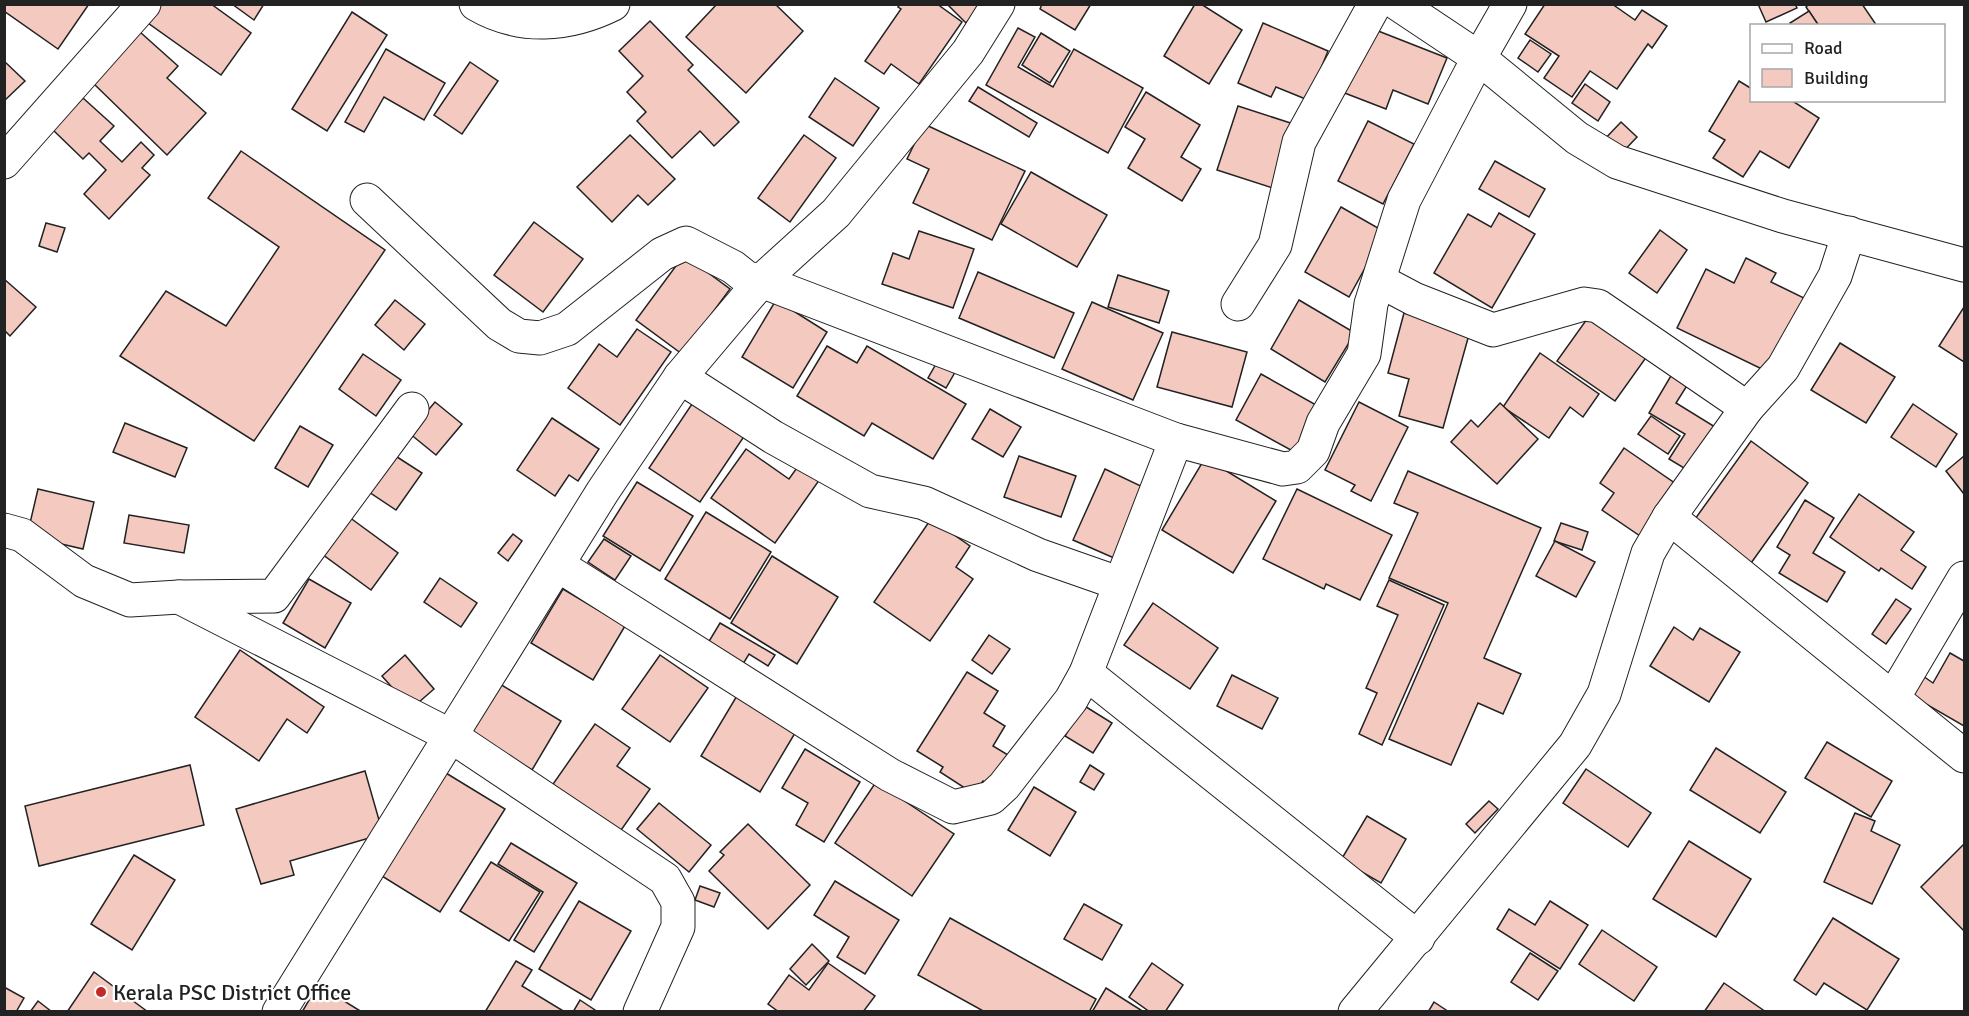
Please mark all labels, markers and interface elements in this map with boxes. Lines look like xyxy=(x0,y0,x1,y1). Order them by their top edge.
legend xyxy=(1750,24,1945,102)
text: Road xyxy=(1804,37,1843,59)
text: Building xyxy=(1804,67,1868,89)
place label: Kerala PSC District Office xyxy=(113,979,351,1006)
marker: Kerala PSC District Office xyxy=(94,985,108,999)

